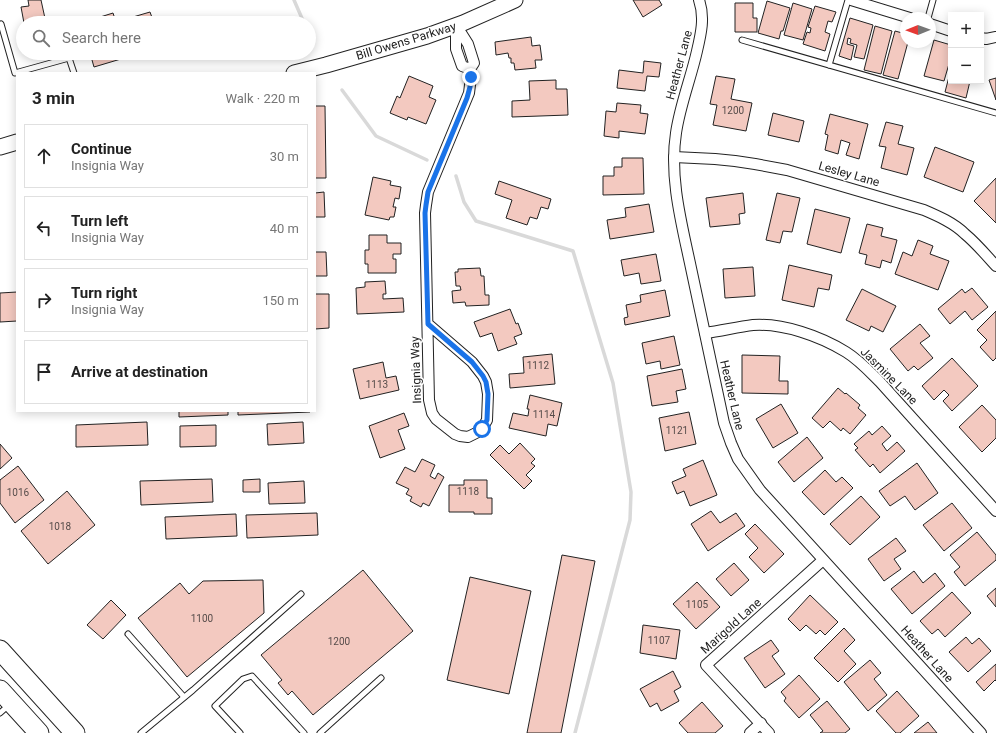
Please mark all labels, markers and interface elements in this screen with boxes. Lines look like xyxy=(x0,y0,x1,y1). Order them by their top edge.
north arrow xyxy=(900,12,936,48)
map controls xyxy=(948,12,984,84)
button: + xyxy=(948,12,984,48)
search box xyxy=(16,16,316,60)
street label: Bill Owens Parkway xyxy=(354,19,458,63)
icon: search xyxy=(30,27,52,49)
text: Search here xyxy=(62,29,141,47)
street label: Heather Lane xyxy=(663,29,695,101)
button: − xyxy=(948,48,984,84)
route end xyxy=(462,68,480,86)
text: 3 min xyxy=(32,88,75,108)
text: Walk · 220 m xyxy=(225,91,300,106)
house number: 1200 xyxy=(722,105,745,116)
text: Continue xyxy=(71,140,132,158)
icon: ahead xyxy=(33,145,55,167)
text: 30 m xyxy=(270,149,299,164)
text: Insignia Way xyxy=(71,158,144,173)
street label: Lesley Lane xyxy=(817,159,881,189)
text: Turn left xyxy=(71,212,128,230)
icon: left xyxy=(33,217,55,239)
text: 40 m xyxy=(270,221,299,236)
text: Insignia Way xyxy=(71,230,144,245)
text: Turn right xyxy=(71,284,137,302)
icon: right xyxy=(33,289,55,311)
text: 150 m xyxy=(262,293,299,308)
text: Insignia Way xyxy=(71,302,144,317)
street label: Insignia Way xyxy=(408,336,424,404)
street label: Jasmine Lane xyxy=(858,345,920,407)
street label: Heather Lane xyxy=(717,359,747,431)
house number: 1112 xyxy=(527,360,550,371)
icon: arrive xyxy=(33,361,55,383)
text: Arrive at destination xyxy=(71,363,208,381)
house number: 1113 xyxy=(366,379,388,390)
house number: 1114 xyxy=(533,409,556,420)
route start xyxy=(473,420,491,438)
house number: 1121 xyxy=(666,425,688,436)
house number: 1118 xyxy=(457,486,480,497)
house number: 1016 xyxy=(7,487,30,498)
house number: 1018 xyxy=(49,521,72,532)
street label: Marigold Lane xyxy=(698,595,764,657)
house number: 1105 xyxy=(686,599,709,610)
house number: 1100 xyxy=(191,613,214,624)
street label: Heather Lane xyxy=(898,623,956,685)
house number: 1107 xyxy=(648,635,671,646)
house number: 1200 xyxy=(328,636,351,647)

